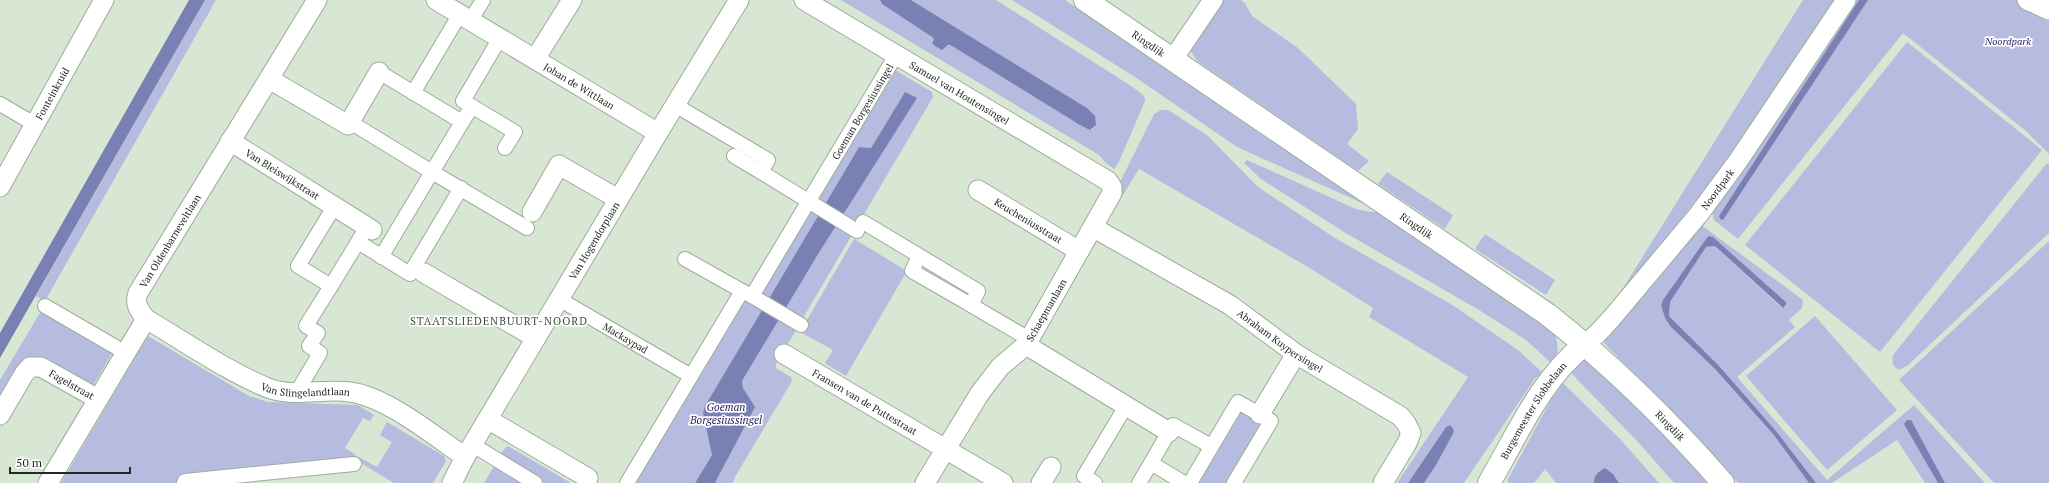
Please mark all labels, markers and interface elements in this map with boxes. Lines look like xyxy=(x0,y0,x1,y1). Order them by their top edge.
street label: Ringdijk xyxy=(1129,28,1168,60)
park label: Noordpark xyxy=(1984,35,2031,48)
street label: Samuel van Houtensingel xyxy=(907,58,1011,128)
street label: Johan de Wittlaan xyxy=(541,60,617,112)
street label: Goeman Borgesiussingel xyxy=(829,61,896,162)
street label: Fonteinkruid xyxy=(33,65,72,122)
street label: Van Bleiswijkstraat xyxy=(243,146,322,203)
street label: Noordpark xyxy=(1698,166,1738,212)
street label: Van Oldenbarneveltlaan xyxy=(137,192,204,290)
street label: Keucheniusstraat xyxy=(992,195,1065,247)
street label: Van Hogendorplaan xyxy=(566,200,623,282)
street label: Ringdijk xyxy=(1397,210,1436,242)
street label: Schaepmanlaan xyxy=(1023,277,1070,344)
street label: Abraham Kuypersingel xyxy=(1235,307,1325,376)
district label: STAATSLIEDENBUURT-NOORD xyxy=(410,314,588,328)
street label: Mackaypad xyxy=(600,320,651,357)
street label: Burgemeester Slobbelaan xyxy=(1498,359,1569,462)
street label: Fransen van de Puttestraat xyxy=(810,366,920,438)
street label: Fagelstraat xyxy=(47,367,97,403)
street label: Van Slingelandtlaan xyxy=(259,380,351,400)
water label: Goeman Borgesiussingel xyxy=(689,400,762,427)
street label: Ringdijk xyxy=(1652,408,1688,444)
scale bar xyxy=(10,449,130,475)
text: 50 m xyxy=(16,455,43,470)

